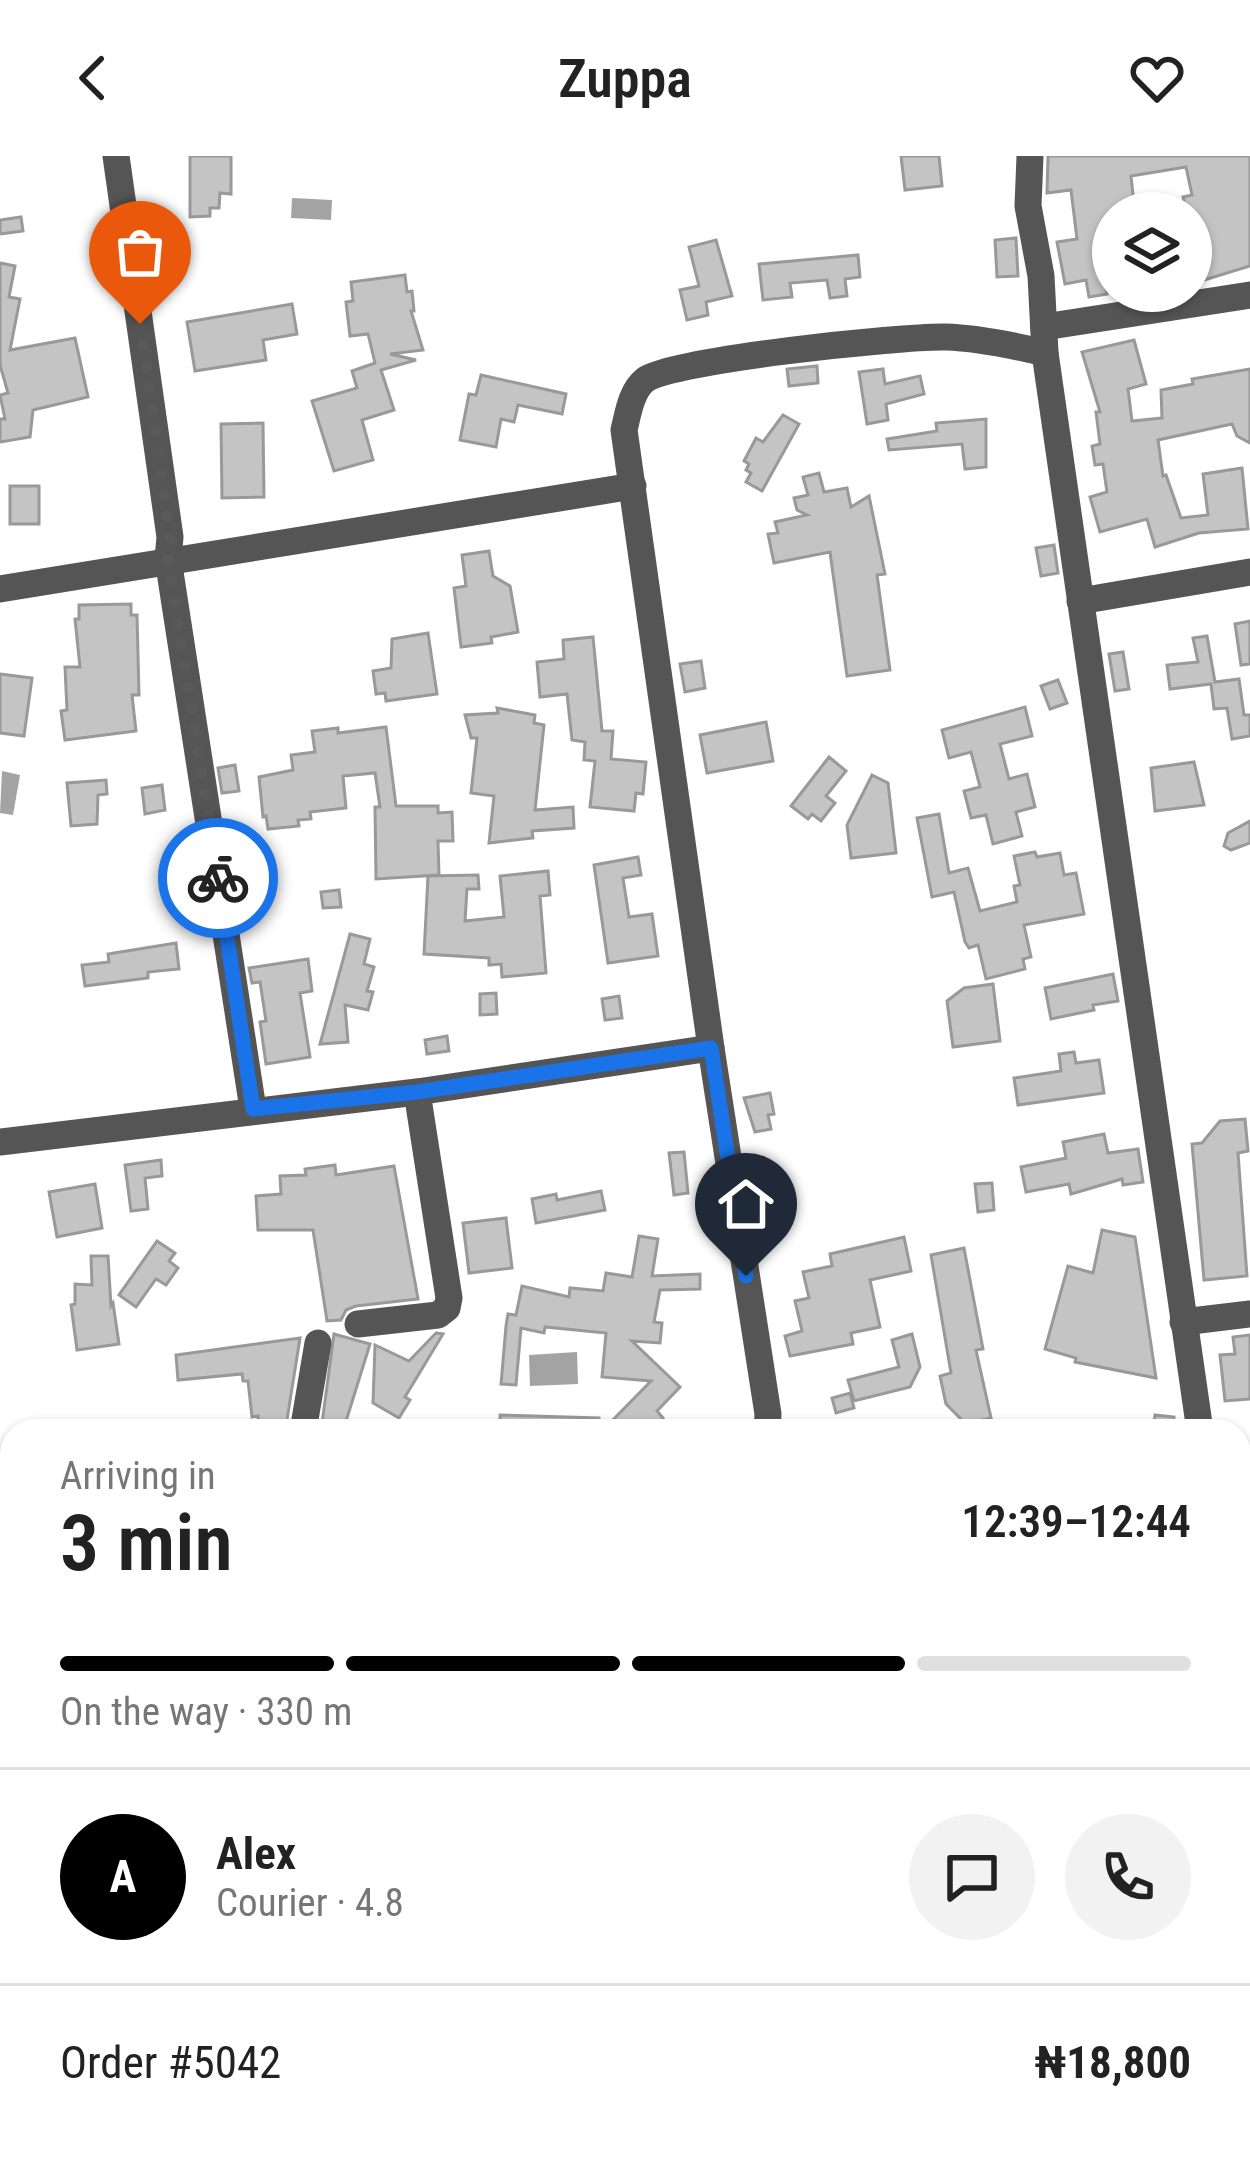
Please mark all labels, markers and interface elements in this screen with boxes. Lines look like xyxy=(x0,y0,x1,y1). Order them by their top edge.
icon: back xyxy=(60,45,126,111)
icon: heart xyxy=(1124,45,1190,111)
text: Zuppa xyxy=(558,47,692,110)
map controls xyxy=(1092,192,1212,312)
button: layers xyxy=(1092,192,1212,312)
pin xyxy=(89,201,191,324)
icon: bag xyxy=(107,219,173,285)
courier xyxy=(158,818,278,938)
icon: bike xyxy=(185,845,251,911)
pin xyxy=(695,1153,797,1276)
icon: home xyxy=(713,1171,779,1237)
text: Arriving in xyxy=(60,1453,216,1499)
text: 12:39–12:44 xyxy=(961,1495,1191,1548)
text: 3 min xyxy=(60,1498,233,1589)
text: On the way · 330 m xyxy=(60,1689,352,1735)
button: chat xyxy=(909,1814,1035,1940)
button: phone xyxy=(1065,1814,1191,1940)
text: Alex xyxy=(216,1827,296,1880)
text: A xyxy=(110,1850,136,1903)
text: Courier · 4.8 xyxy=(216,1880,404,1926)
text: Order #5042 xyxy=(60,2036,281,2089)
text: ₦18,800 xyxy=(1034,2036,1191,2089)

